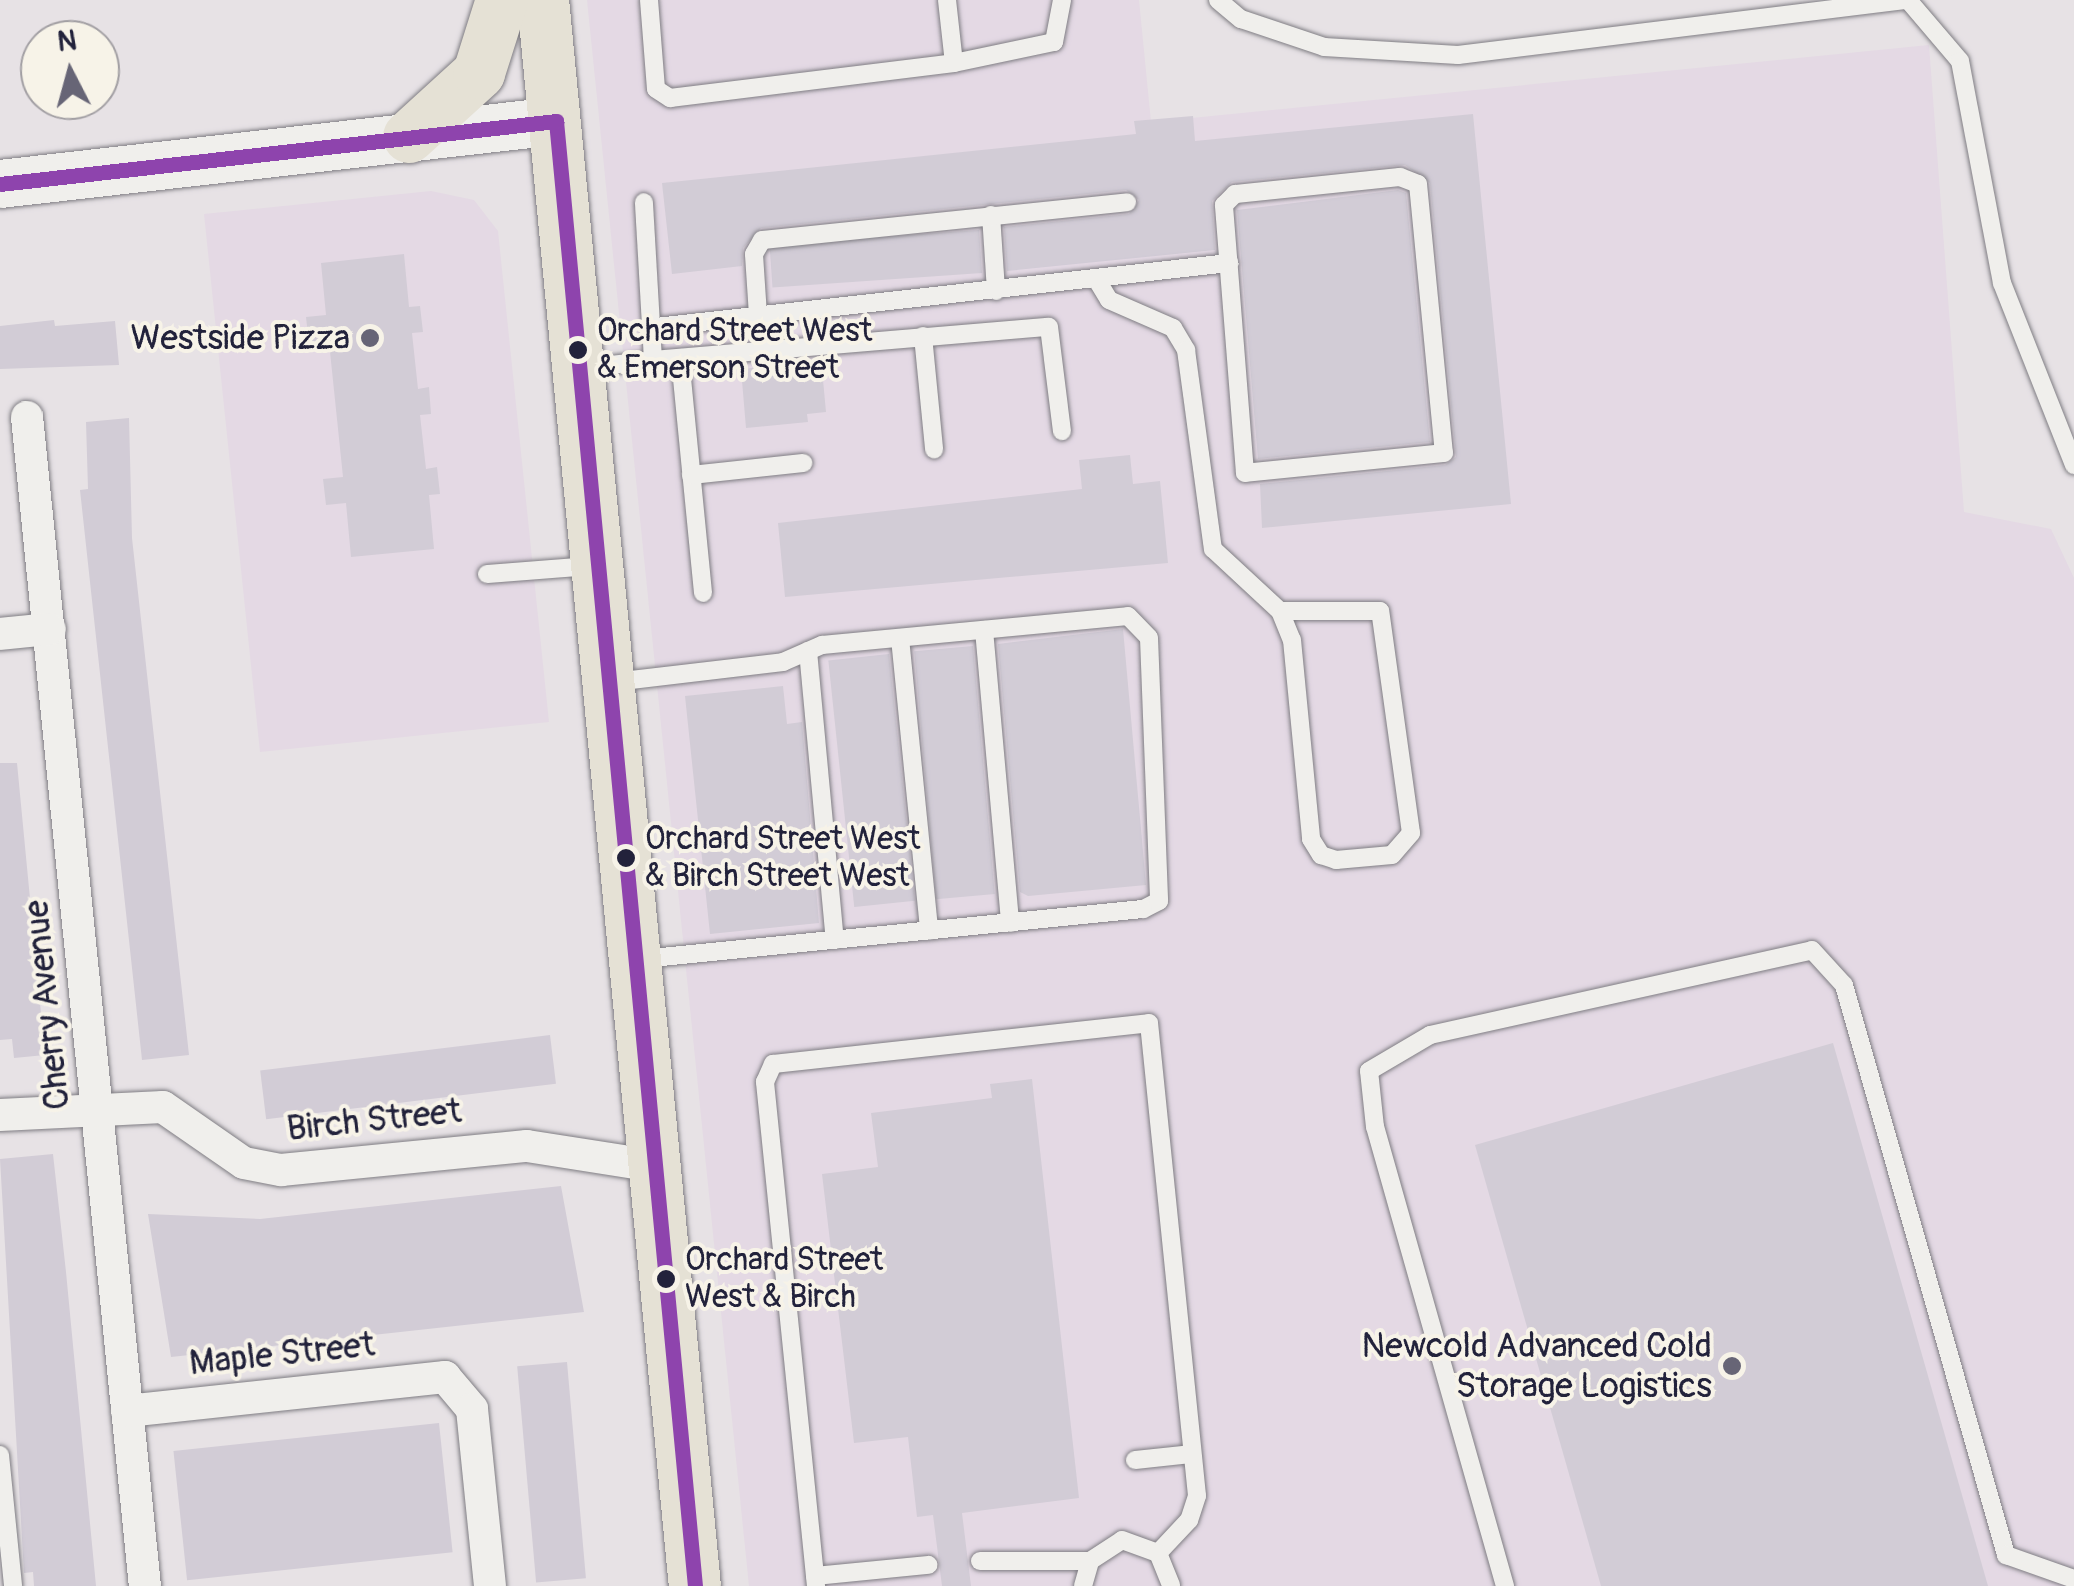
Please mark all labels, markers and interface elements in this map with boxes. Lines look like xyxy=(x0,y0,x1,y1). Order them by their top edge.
north arrow xyxy=(20,20,120,120)
text: N xyxy=(56,23,78,60)
place label: Orchard Street West & Emerson Street xyxy=(597,313,872,388)
place label: Westside Pizza xyxy=(131,317,350,359)
marker: Westside Pizza xyxy=(359,327,381,349)
marker: Orchard Street West & Emerson Street xyxy=(568,340,588,360)
place label: Orchard Street West & Birch Street West xyxy=(645,821,920,896)
marker: Orchard Street West & Birch Street West xyxy=(616,848,636,868)
street label: Cherry Avenue xyxy=(15,898,79,1112)
street label: Birch Street xyxy=(285,1090,463,1150)
place label: Orchard Street West & Birch xyxy=(685,1242,883,1317)
marker: Orchard Street West & Birch xyxy=(656,1269,676,1289)
street label: Maple Street xyxy=(187,1323,377,1385)
place label: Newcold Advanced Cold Storage Logistics xyxy=(1362,1325,1712,1407)
marker: Newcold Advanced Cold Storage Logistics xyxy=(1721,1355,1743,1377)

